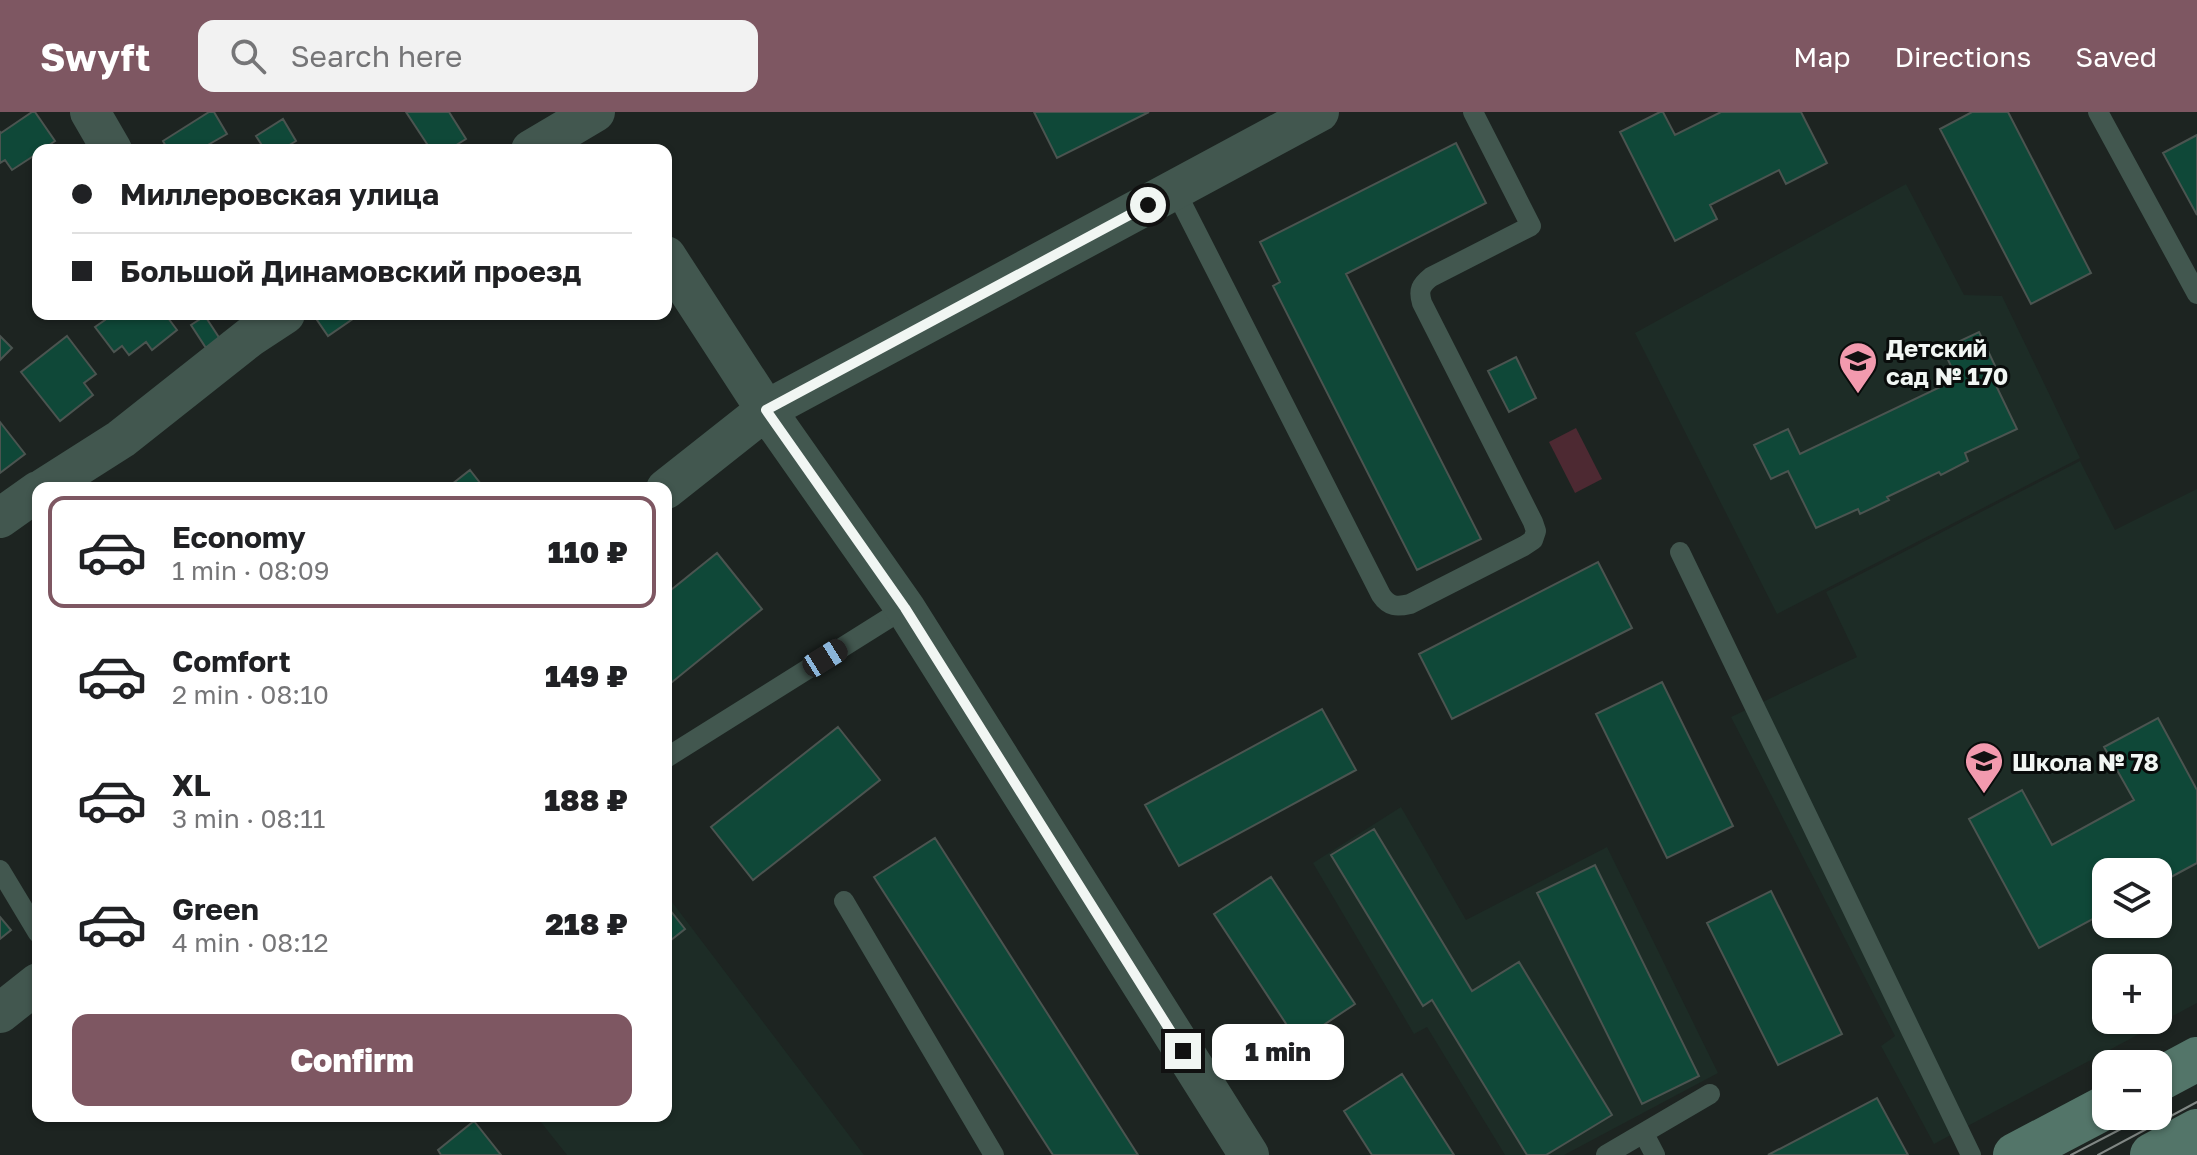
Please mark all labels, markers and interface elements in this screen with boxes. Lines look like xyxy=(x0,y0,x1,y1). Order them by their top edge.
search box xyxy=(198,20,758,92)
text: Swyft xyxy=(40,34,150,79)
icon: search xyxy=(226,34,270,78)
text: Search here xyxy=(290,38,462,74)
text: Map xyxy=(1793,40,1850,73)
text: Directions xyxy=(1894,40,2031,73)
text: Saved xyxy=(2075,40,2157,73)
text: Миллеровская улица xyxy=(120,176,439,212)
route start xyxy=(1130,187,1166,223)
text: Большой Динамовский проезд xyxy=(120,253,581,289)
place label: Детский сад № 170 xyxy=(1886,333,2008,390)
school or university icon: Детский сад № 170 xyxy=(1837,340,1879,395)
icon: car xyxy=(76,516,148,588)
text: Economy xyxy=(172,519,306,555)
text: 110 ₽ xyxy=(548,534,628,570)
text: 1 min · 08:09 xyxy=(172,555,330,586)
car xyxy=(798,635,852,681)
icon: car xyxy=(76,640,148,712)
text: Comfort xyxy=(172,643,291,679)
text: 149 ₽ xyxy=(545,658,628,694)
text: 2 min · 08:10 xyxy=(172,679,329,710)
school or university icon: Школа № 78 xyxy=(1963,740,2005,795)
place label: Школа № 78 xyxy=(2012,747,2159,776)
icon: car xyxy=(76,764,148,836)
text: XL xyxy=(172,767,211,803)
text: 188 ₽ xyxy=(544,782,628,818)
text: 3 min · 08:11 xyxy=(172,803,325,834)
map controls xyxy=(2092,858,2172,1130)
button: layers xyxy=(2092,858,2172,938)
icon: car xyxy=(76,888,148,960)
text: Green xyxy=(172,891,259,927)
text: 218 ₽ xyxy=(545,906,628,942)
text: 4 min · 08:12 xyxy=(172,927,329,958)
button: + xyxy=(2092,954,2172,1034)
button: Confirm xyxy=(72,1014,632,1106)
callout: 1 min xyxy=(1211,1023,1343,1079)
route end xyxy=(1165,1033,1201,1069)
text: 1 min xyxy=(1245,1036,1311,1067)
button: − xyxy=(2092,1050,2172,1130)

